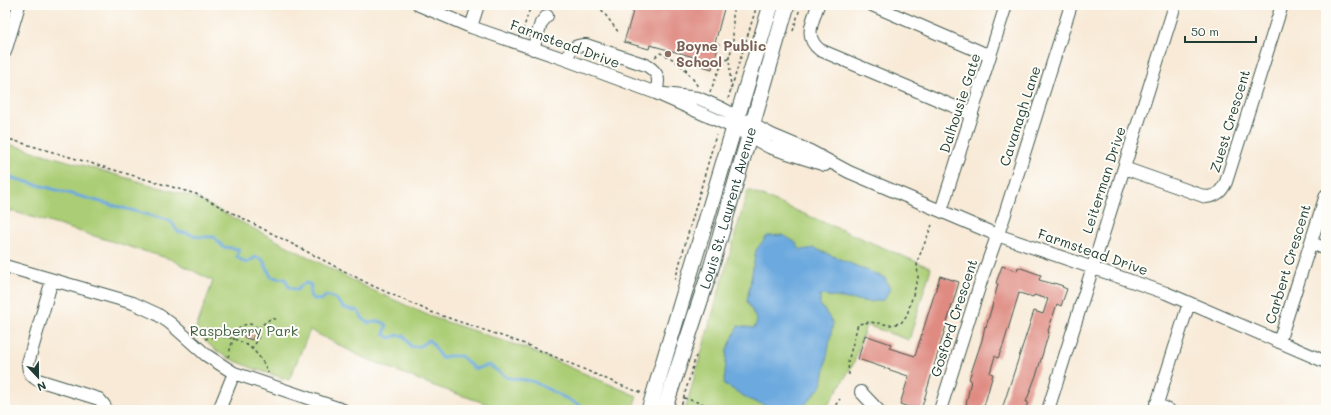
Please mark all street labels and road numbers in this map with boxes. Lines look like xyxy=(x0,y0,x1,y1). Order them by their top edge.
street label: Farmstead Drive xyxy=(508,15,623,72)
street label: Dalhousie Gate xyxy=(934,51,985,155)
street label: Cavanagh Lane xyxy=(994,63,1045,168)
street label: Zuest Crescent xyxy=(1205,67,1254,175)
street label: Leiterman Drive xyxy=(1077,124,1130,236)
street label: Louis St. Laurent Avenue xyxy=(695,125,760,291)
street label: Carbert Crescent xyxy=(1260,202,1315,326)
street label: Farmstead Drive xyxy=(1035,224,1151,279)
street label: Gosford Crescent xyxy=(925,256,982,379)

